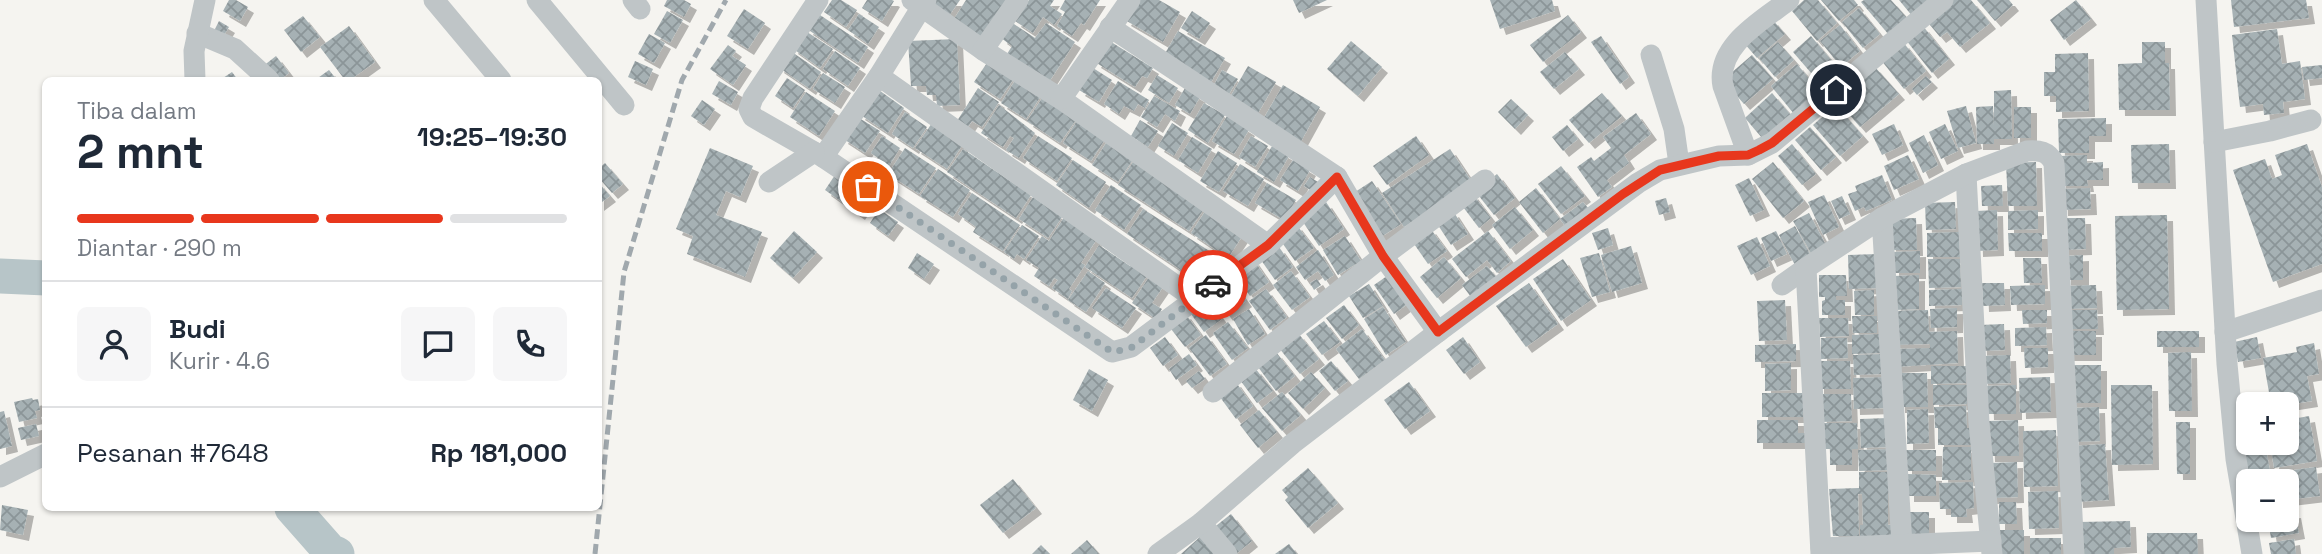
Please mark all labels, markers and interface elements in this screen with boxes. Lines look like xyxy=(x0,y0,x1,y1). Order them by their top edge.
pin xyxy=(1806,60,1866,120)
icon: home xyxy=(1817,71,1855,109)
text: Tiba dalam xyxy=(77,96,197,126)
text: 19:25–19:30 xyxy=(417,120,567,154)
text: 2 mnt xyxy=(77,123,204,181)
pin xyxy=(838,157,898,217)
icon: bag xyxy=(849,168,887,206)
text: Diantar · 290 m xyxy=(77,233,242,263)
courier xyxy=(1178,250,1248,320)
icon: car xyxy=(1194,266,1232,304)
button: person xyxy=(77,307,151,381)
button: chat xyxy=(401,307,475,381)
button: phone xyxy=(493,307,567,381)
text: Budi xyxy=(169,312,226,346)
text: Kurir · 4.6 xyxy=(169,346,270,376)
map controls xyxy=(2236,392,2299,532)
button: + xyxy=(2236,392,2299,455)
text: Pesanan #7648 xyxy=(77,436,269,470)
text: Rp 181,000 xyxy=(430,436,567,470)
button: − xyxy=(2236,469,2299,532)

